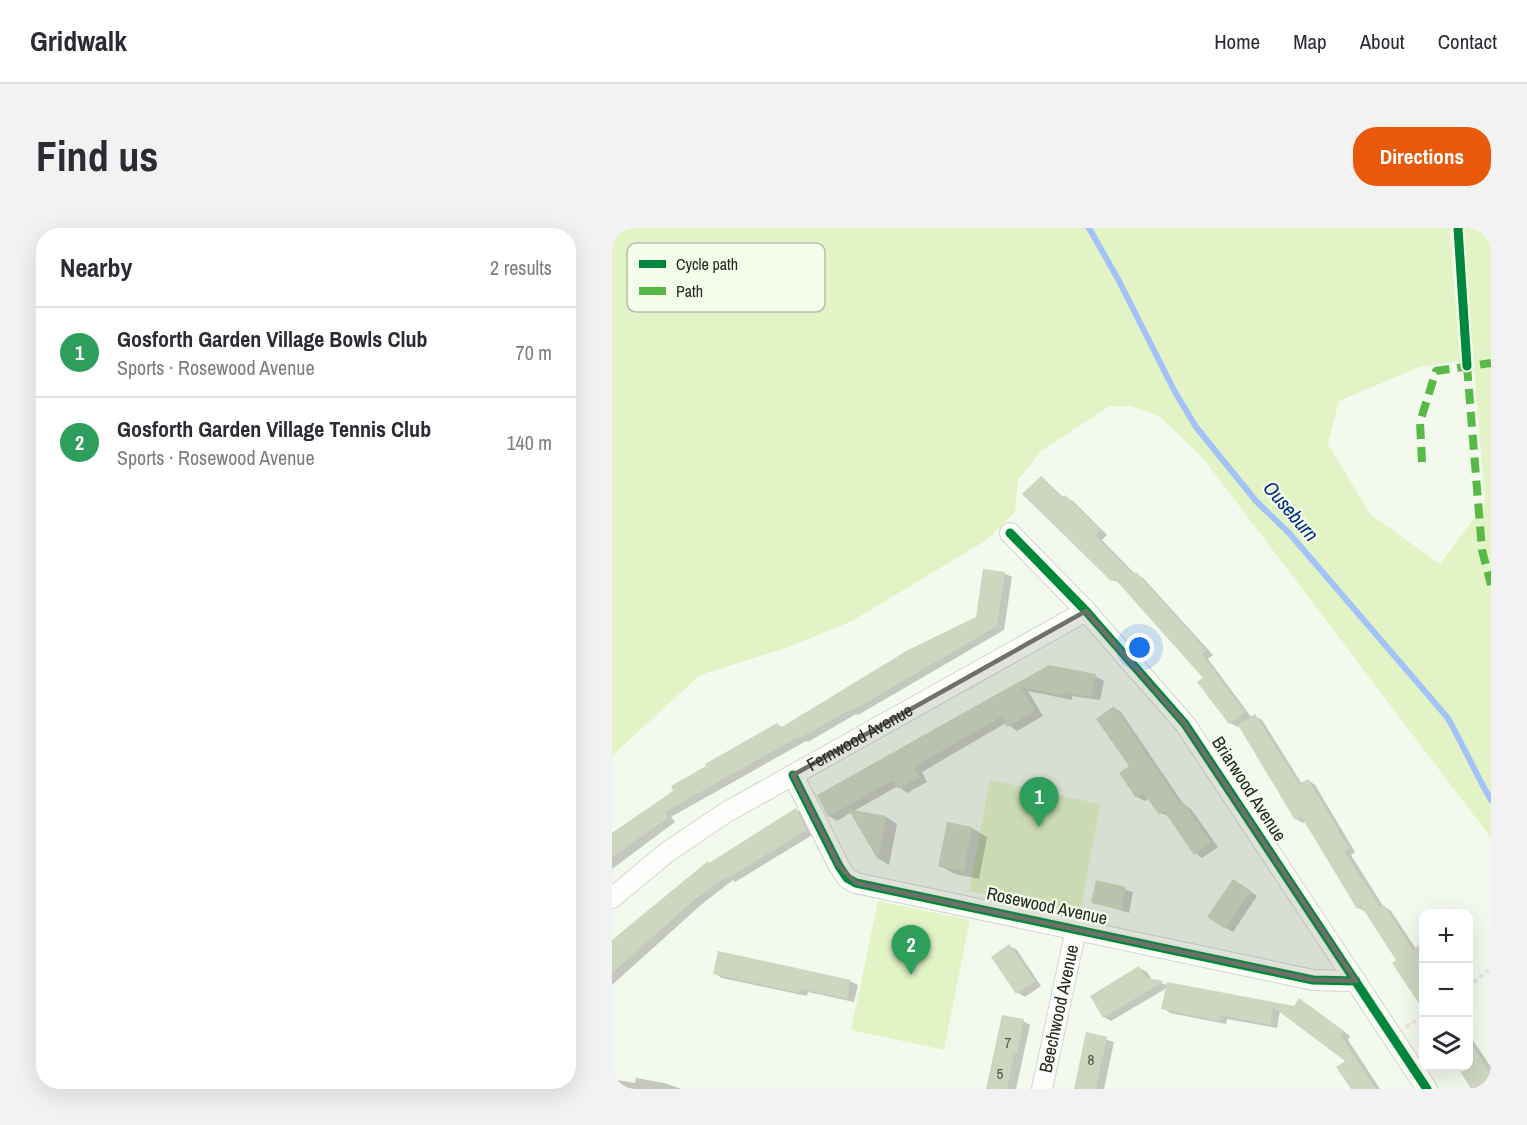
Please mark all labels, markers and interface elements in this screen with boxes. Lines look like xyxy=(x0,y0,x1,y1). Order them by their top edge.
text: Gridwalk xyxy=(30,22,127,60)
text: Home xyxy=(1214,27,1260,56)
text: Map xyxy=(1293,27,1327,56)
text: About xyxy=(1360,27,1405,56)
text: Contact xyxy=(1438,27,1497,56)
button: Directions xyxy=(1353,127,1491,186)
text: Find us xyxy=(36,128,158,184)
legend xyxy=(627,243,825,312)
text: Nearby xyxy=(60,250,132,285)
text: Cycle path xyxy=(676,253,738,275)
text: 2 results xyxy=(490,254,552,281)
text: Path xyxy=(676,280,703,302)
text: Gosforth Garden Village Bowls Club xyxy=(117,324,427,354)
text: 1 xyxy=(75,339,84,366)
text: 70 m xyxy=(516,339,552,366)
text: Sports · Rosewood Avenue xyxy=(117,354,315,381)
text: Gosforth Garden Village Tennis Club xyxy=(117,414,431,444)
text: 2 xyxy=(75,429,84,456)
text: 140 m xyxy=(506,429,552,456)
text: Sports · Rosewood Avenue xyxy=(117,444,315,471)
water label: Ouseburn xyxy=(1258,475,1325,547)
your location xyxy=(1125,633,1154,662)
street label: Fernwood Avenue xyxy=(802,697,917,777)
street label: Briarwood Avenue xyxy=(1206,731,1293,846)
pin: 1 xyxy=(1020,778,1058,827)
street label: Rosewood Avenue xyxy=(984,881,1110,931)
map controls xyxy=(1419,909,1473,1071)
button: + xyxy=(1419,909,1473,963)
pin: 2 xyxy=(892,926,930,975)
street label: Beechwood Avenue xyxy=(1033,942,1084,1075)
button: − xyxy=(1419,963,1473,1017)
button: layers xyxy=(1419,1017,1473,1071)
house number: 7 xyxy=(1005,1032,1012,1053)
house number: 8 xyxy=(1088,1049,1095,1070)
house number: 5 xyxy=(997,1063,1004,1084)

